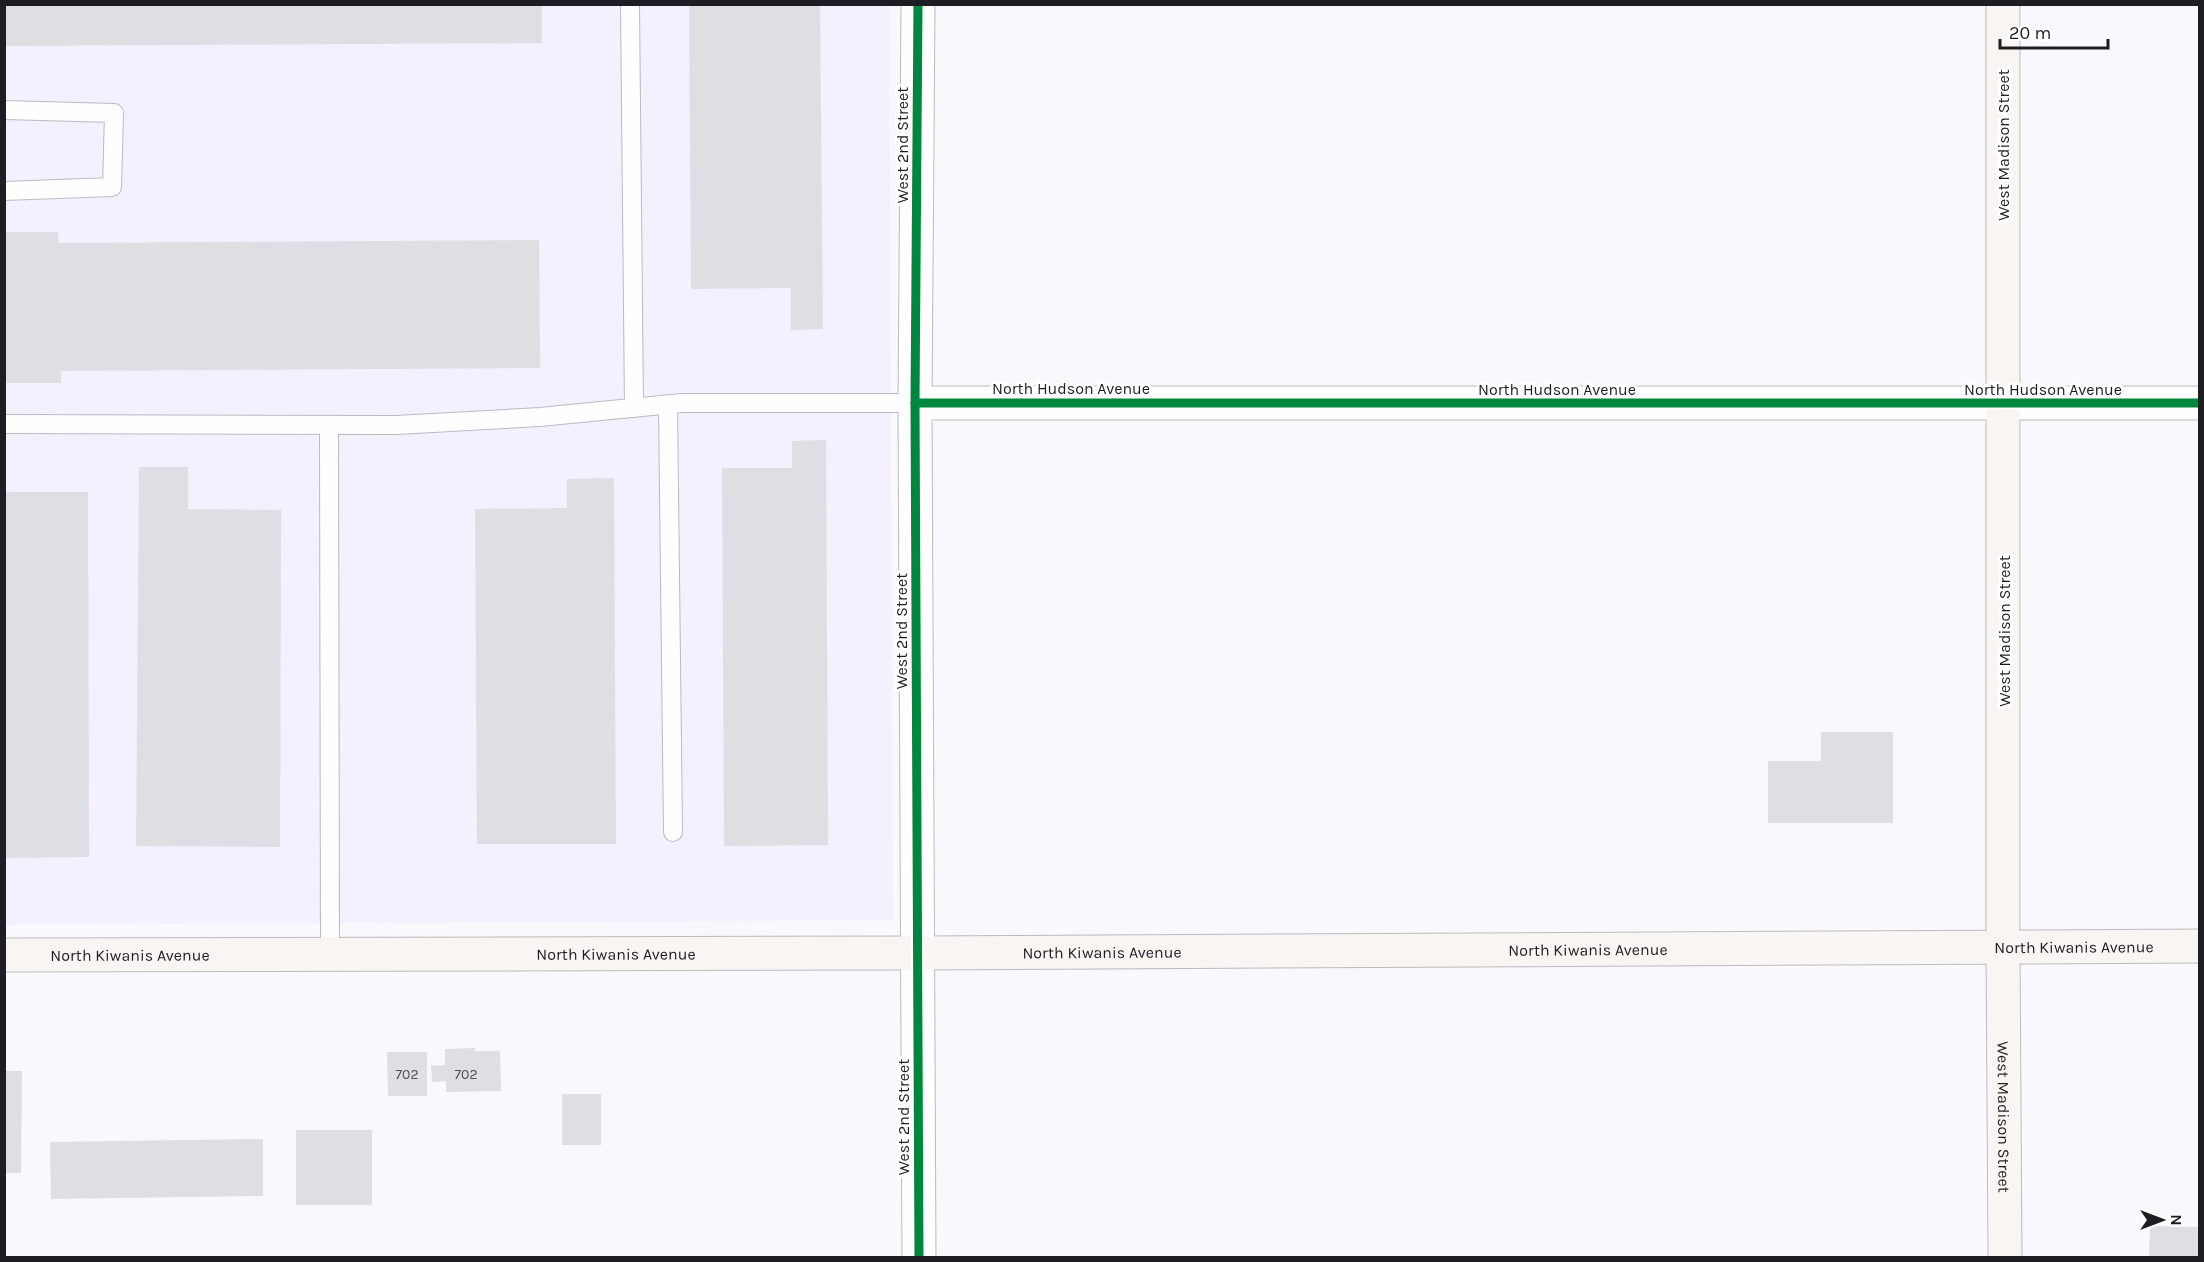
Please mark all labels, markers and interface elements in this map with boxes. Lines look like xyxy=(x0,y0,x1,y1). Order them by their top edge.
scale bar xyxy=(2000,12,2108,50)
text: 20 m xyxy=(2009,22,2051,44)
street label: West Madison Street xyxy=(1994,69,2013,221)
street label: West 2nd Street xyxy=(893,87,912,203)
street label: North Hudson Avenue xyxy=(992,379,1150,398)
street label: North Hudson Avenue xyxy=(1478,380,1636,399)
street label: North Hudson Avenue xyxy=(1964,380,2122,399)
street label: West Madison Street xyxy=(1995,555,2014,707)
street label: West 2nd Street xyxy=(892,573,911,689)
street label: North Kiwanis Avenue xyxy=(1994,937,2154,957)
street label: North Kiwanis Avenue xyxy=(1508,939,1668,959)
street label: North Kiwanis Avenue xyxy=(1022,942,1182,962)
street label: North Kiwanis Avenue xyxy=(536,944,696,963)
street label: North Kiwanis Avenue xyxy=(50,945,210,964)
street label: West Madison Street xyxy=(1994,1041,2014,1193)
street label: West 2nd Street xyxy=(894,1059,913,1175)
house number: 702 xyxy=(396,1066,419,1083)
house number: 702 xyxy=(455,1066,478,1083)
north arrow xyxy=(2132,1190,2192,1250)
text: N xyxy=(2167,1214,2186,1226)

